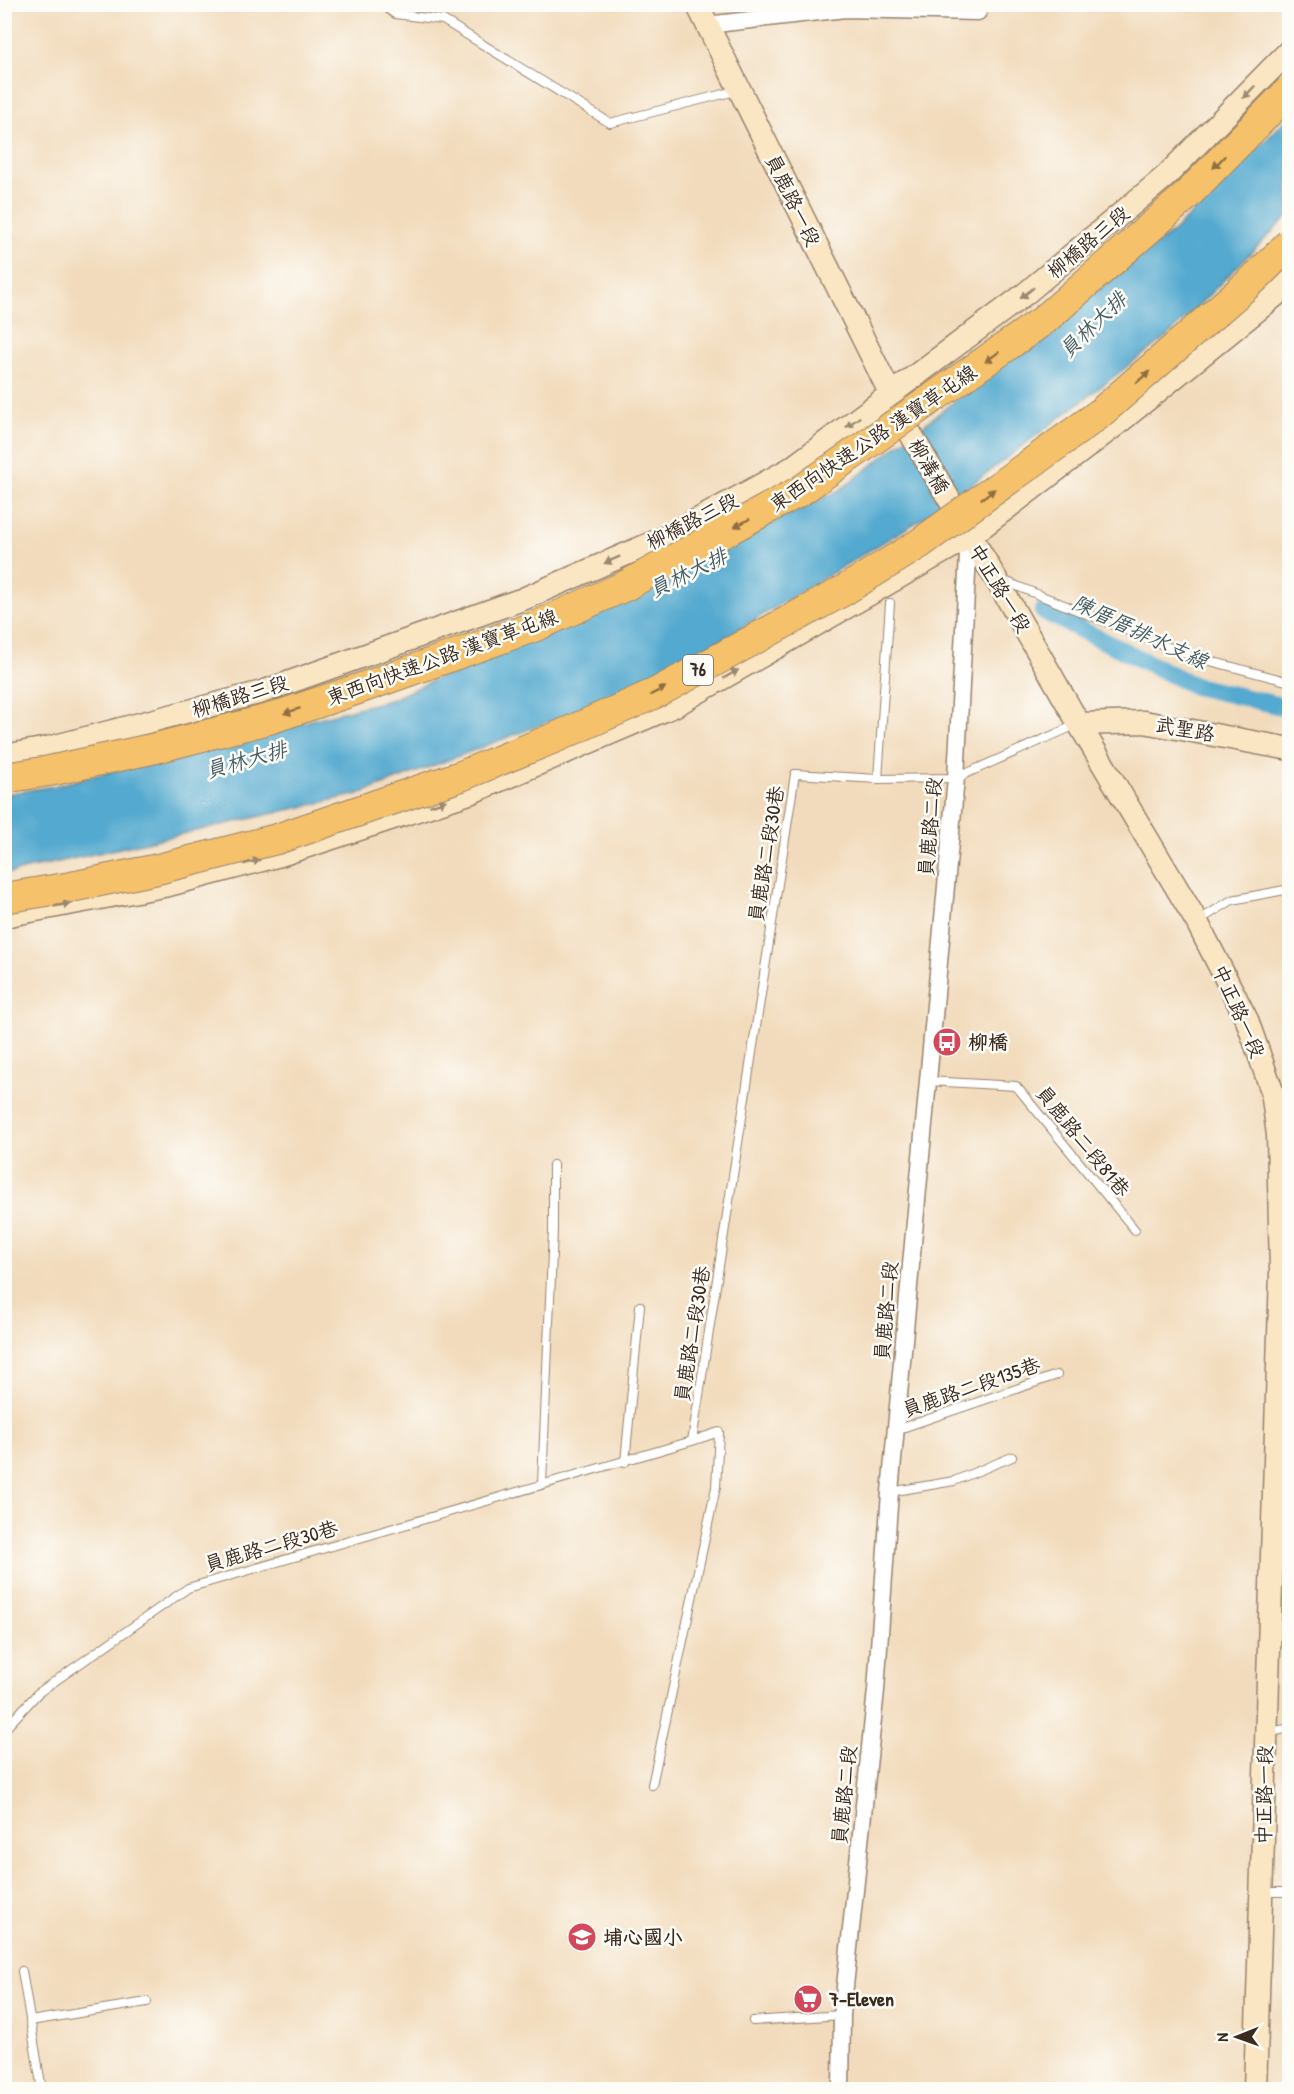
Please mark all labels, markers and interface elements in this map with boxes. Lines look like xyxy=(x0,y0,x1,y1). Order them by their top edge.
one-way arrow xyxy=(1242,84,1256,98)
street label: 員鹿路一段 xyxy=(759,149,828,251)
one-way arrow xyxy=(1213,155,1227,169)
street label: 柳橋路三段 xyxy=(1041,199,1135,284)
water label: 員林大排 xyxy=(1052,284,1134,364)
one-way arrow xyxy=(1019,286,1034,298)
one-way arrow xyxy=(985,351,1000,363)
street label: 東西向快速公路 漢寶草屯線 xyxy=(764,358,982,517)
one-way arrow xyxy=(1135,370,1151,383)
one-way arrow xyxy=(846,415,861,427)
street label: 柳溝橋 xyxy=(903,433,956,498)
street label: 柳橋路三段 xyxy=(641,486,742,555)
one-way arrow xyxy=(980,489,995,501)
one-way arrow xyxy=(734,518,751,528)
street label: 中正路一段 xyxy=(963,538,1038,638)
water label: 員林大排 xyxy=(644,540,734,604)
one-way arrow xyxy=(603,555,621,565)
water label: 陳厝厝排水支線 xyxy=(1067,587,1214,676)
street label: 東西向快速公路 漢寶草屯線 xyxy=(322,602,561,711)
road number: 76 xyxy=(683,655,713,685)
street label: 柳橋路三段 xyxy=(188,668,292,723)
one-way arrow xyxy=(723,668,739,679)
one-way arrow xyxy=(650,686,667,695)
one-way arrow xyxy=(283,706,301,716)
street label: 武聖路 xyxy=(1153,710,1218,747)
water label: 員林大排 xyxy=(201,733,292,785)
street label: 員鹿路二段 xyxy=(912,776,947,878)
street label: 員鹿路二段30巷 xyxy=(741,783,790,924)
one-way arrow xyxy=(429,798,447,807)
one-way arrow xyxy=(243,857,261,867)
one-way arrow xyxy=(53,901,72,910)
street label: 中正路一段 xyxy=(1207,960,1272,1062)
bus stop icon: 柳橋 xyxy=(931,1026,963,1058)
place label: 柳橋 xyxy=(968,1028,1008,1055)
street label: 員鹿路二段81巷 xyxy=(1030,1079,1137,1203)
street label: 員鹿路二段 xyxy=(868,1260,903,1362)
street label: 員鹿路二段30巷 xyxy=(667,1263,716,1404)
street label: 員鹿路二段135巷 xyxy=(898,1350,1045,1423)
street label: 員鹿路二段30巷 xyxy=(201,1513,342,1578)
street label: 員鹿路二段 xyxy=(825,1744,862,1846)
street label: 中正路一段 xyxy=(1249,1745,1278,1845)
school or university icon: 埔心國小 xyxy=(566,1921,598,1953)
place label: 埔心國小 xyxy=(603,1923,683,1950)
supermarket icon: 7-Eleven xyxy=(792,1983,824,2015)
place label: 7-Eleven xyxy=(828,1985,894,2012)
north arrow xyxy=(1207,2007,1267,2067)
text: N xyxy=(1211,2032,1233,2042)

